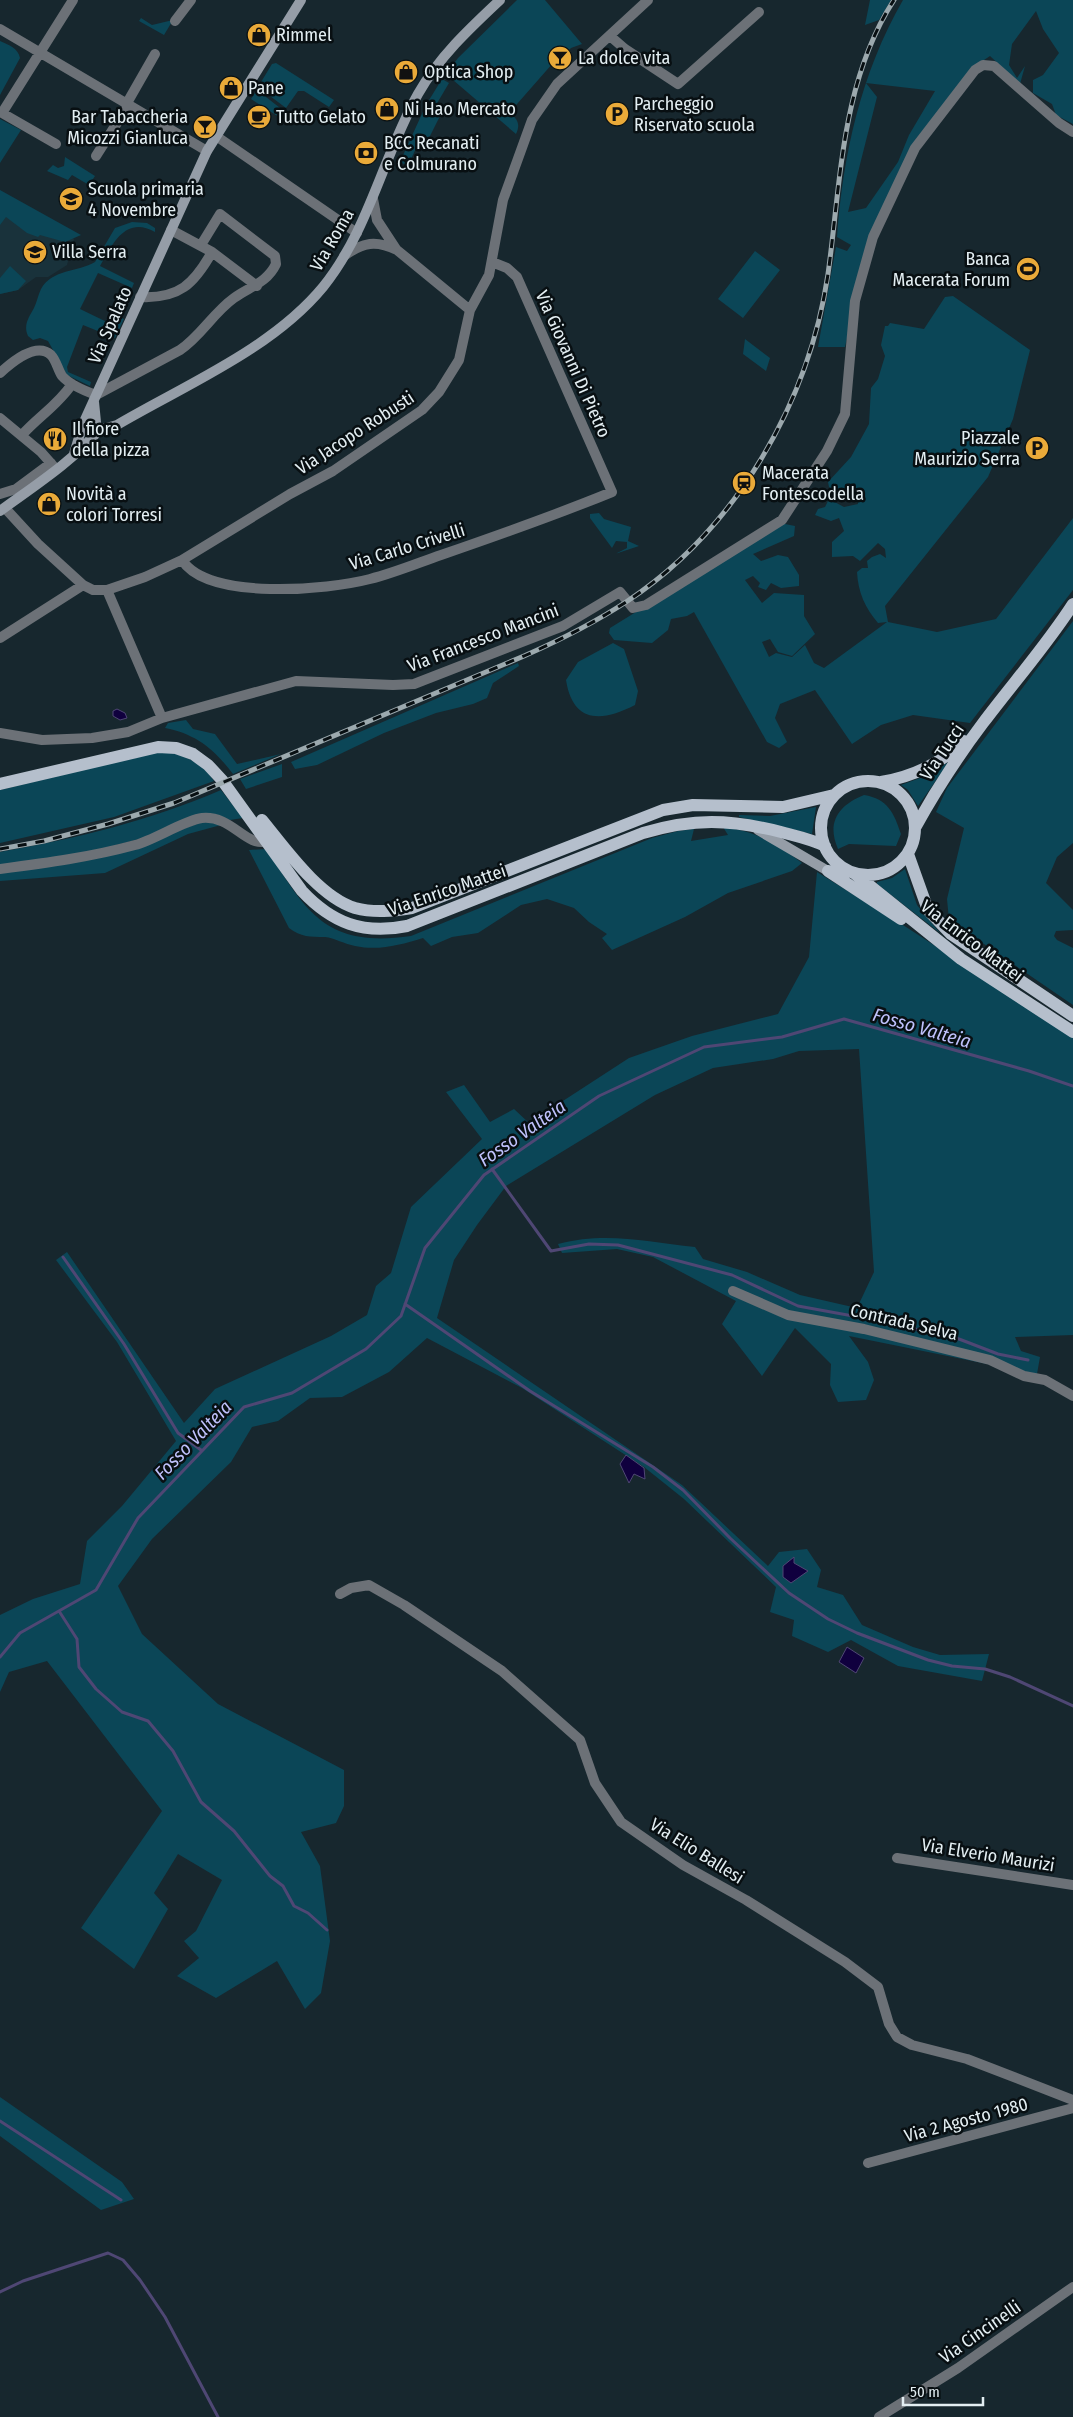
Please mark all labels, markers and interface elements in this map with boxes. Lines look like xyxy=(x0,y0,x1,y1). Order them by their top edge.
shop icon: Rimmel xyxy=(246,22,272,48)
place label: Rimmel xyxy=(276,24,332,46)
bar icon: La dolce vita xyxy=(547,45,573,71)
place label: La dolce vita xyxy=(578,47,670,69)
shop icon: Optica Shop xyxy=(393,59,419,85)
place label: Optica Shop xyxy=(424,61,513,83)
shop icon: Pane xyxy=(218,75,244,101)
place label: Pane xyxy=(248,77,284,99)
place label: Parcheggio Riservato scuola xyxy=(634,93,755,136)
shop icon: Ni Hao Mercato xyxy=(374,96,400,122)
place label: Ni Hao Mercato xyxy=(404,98,516,120)
parking icon: Parcheggio Riservato scuola xyxy=(604,101,630,127)
cafe icon: Tutto Gelato xyxy=(246,104,272,130)
place label: Bar Tabaccheria Micozzi Gianluca xyxy=(67,106,188,149)
place label: Tutto Gelato xyxy=(276,106,366,128)
bar icon: Bar Tabaccheria Micozzi Gianluca xyxy=(192,114,218,140)
place label: BCC Recanati e Colmurano xyxy=(384,132,480,175)
bank icon: BCC Recanati e Colmurano xyxy=(353,140,379,166)
place label: Scuola primaria 4 Novembre xyxy=(88,178,204,221)
school or university icon: Scuola primaria 4 Novembre xyxy=(58,186,84,212)
street label: Via Roma xyxy=(305,205,359,275)
school or university icon: Villa Serra xyxy=(22,239,48,265)
place label: Villa Serra xyxy=(52,241,127,263)
place label: Banca Macerata Forum xyxy=(893,248,1010,291)
sports icon: Banca Macerata Forum xyxy=(1015,256,1041,282)
street label: Via Spalato xyxy=(83,283,137,367)
street label: Via Giovanni Di Pietro xyxy=(531,287,615,441)
street label: Via Jacopo Robusti xyxy=(292,387,418,479)
place label: Il fiore della pizza xyxy=(72,418,150,461)
restaurant icon: Il fiore della pizza xyxy=(42,426,68,452)
place label: Piazzale Maurizio Serra xyxy=(914,427,1020,470)
parking icon: Piazzale Maurizio Serra xyxy=(1024,435,1050,461)
place label: Macerata Fontescodella xyxy=(762,462,864,505)
station icon: Macerata Fontescodella xyxy=(731,470,757,496)
place label: Novità a colori Torresi xyxy=(66,483,162,526)
shop icon: Novità a colori Torresi xyxy=(36,491,62,517)
street label: Via Carlo Crivelli xyxy=(347,519,467,575)
street label: Via Francesco Mancini xyxy=(404,599,562,677)
street label: Via Tucci xyxy=(915,720,969,784)
street label: Via Enrico Mattei xyxy=(385,860,509,920)
street label: Via Enrico Mattei xyxy=(916,895,1028,987)
water label: Fosso Valteia xyxy=(870,1003,974,1053)
water label: Fosso Valteia xyxy=(474,1095,570,1171)
street label: Contrada Selva xyxy=(848,1299,960,1345)
water label: Fosso Valteia xyxy=(150,1396,236,1484)
street label: Via Elio Ballesi xyxy=(646,1813,748,1889)
street label: Via Elverio Maurizi xyxy=(920,1834,1056,1876)
street label: Via 2 Agosto 1980 xyxy=(902,2093,1030,2147)
street label: Via Cincinelli xyxy=(935,2296,1025,2368)
scale bar xyxy=(903,2374,983,2406)
text: 50 m xyxy=(910,2383,940,2401)

